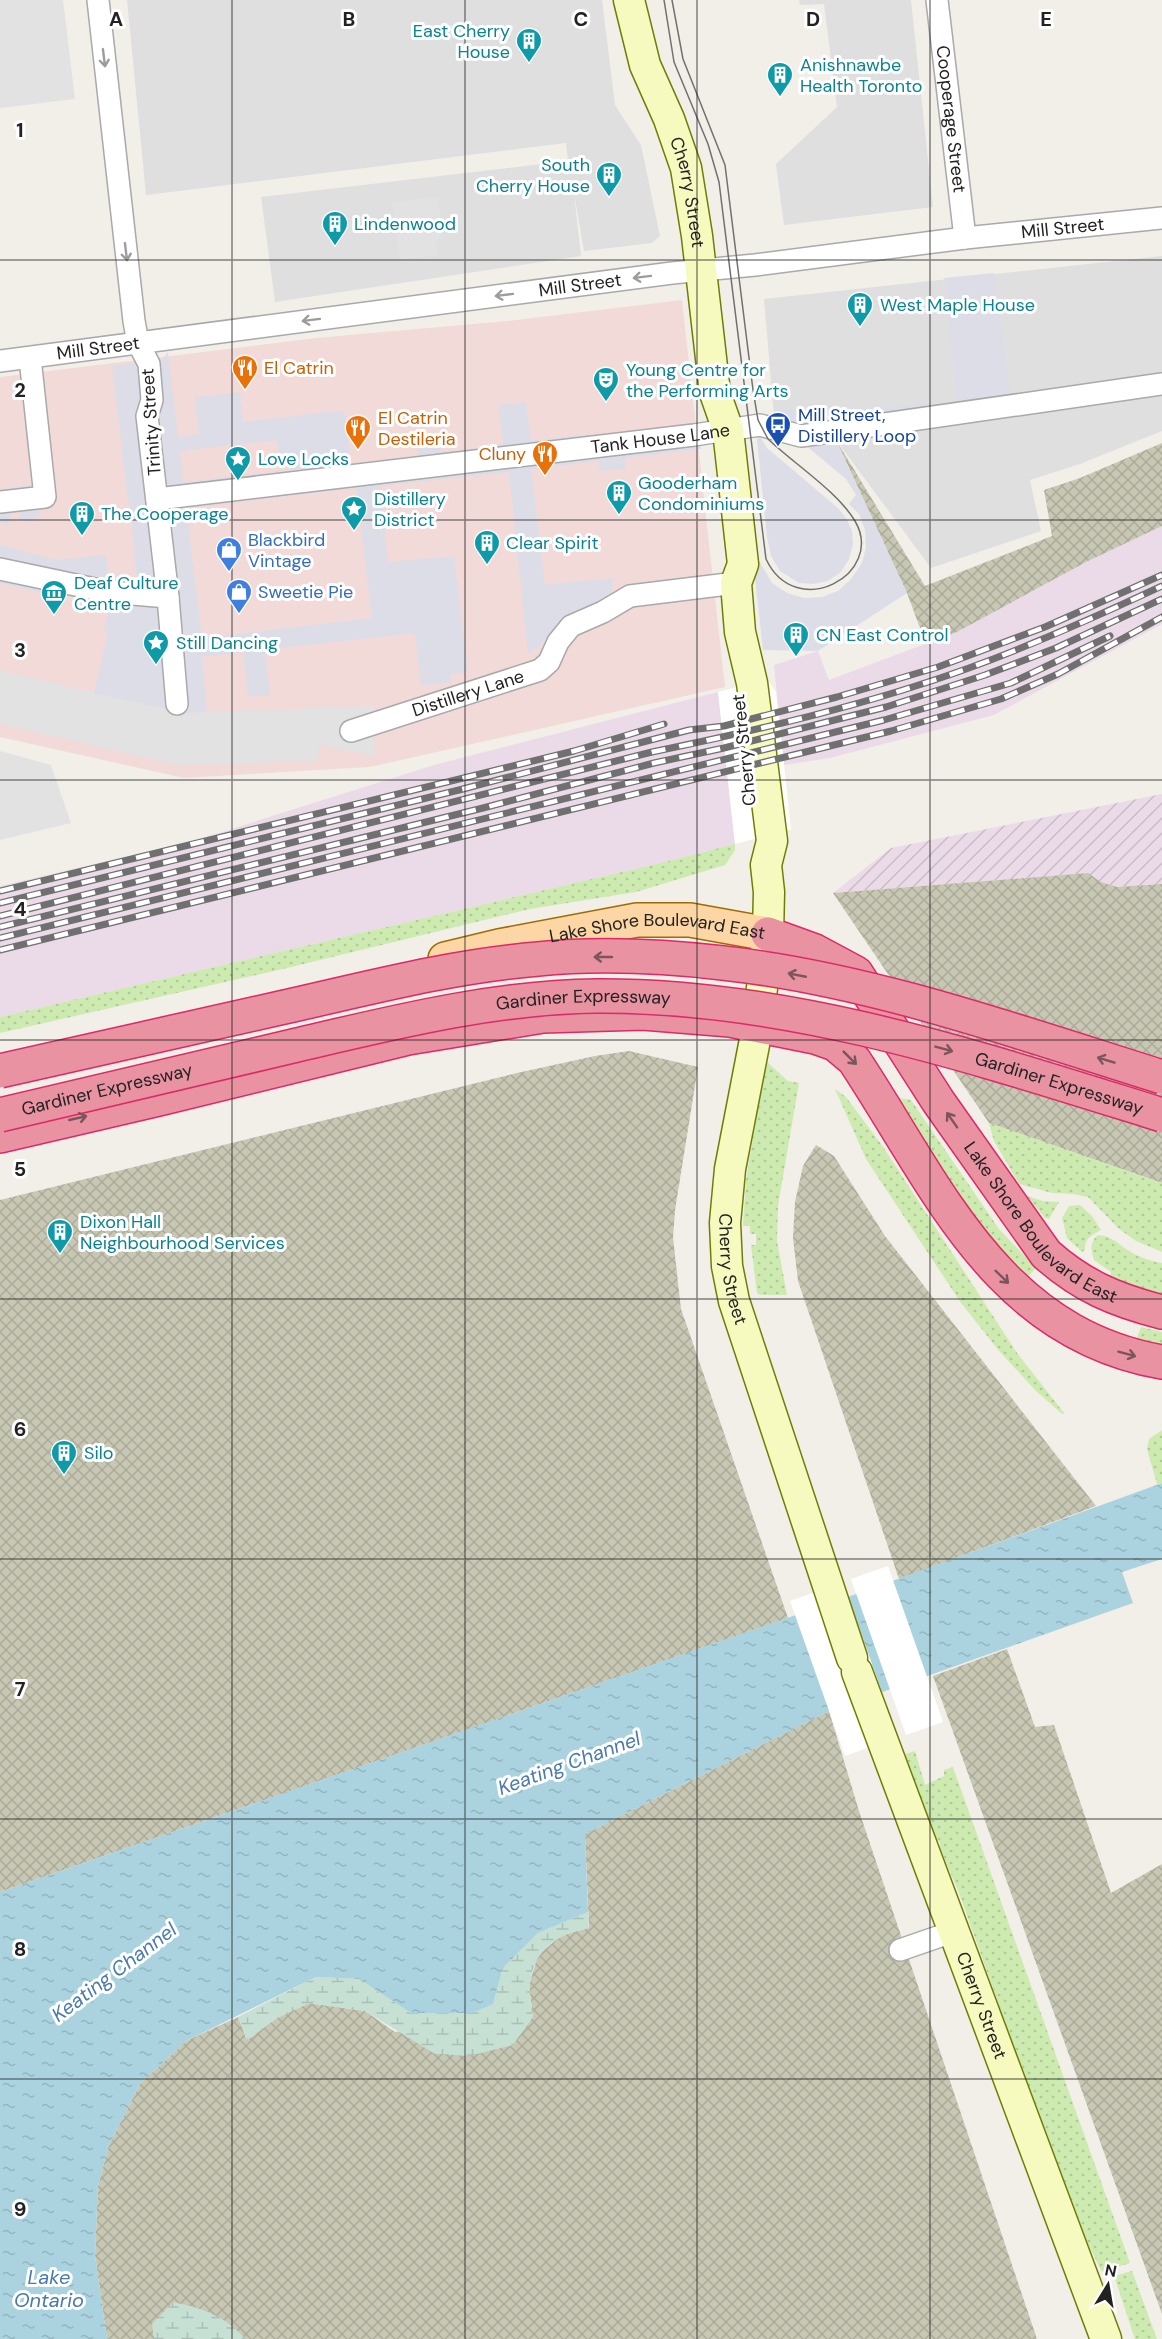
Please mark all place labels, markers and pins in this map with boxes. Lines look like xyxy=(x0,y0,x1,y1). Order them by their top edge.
place label: East Cherry House xyxy=(413,19,510,64)
building icon: East Cherry House xyxy=(514,26,544,64)
place label: Anishnawbe Health Toronto xyxy=(800,53,922,98)
building icon: Anishnawbe Health Toronto xyxy=(765,60,795,98)
place label: South Cherry House xyxy=(476,153,590,198)
building icon: South Cherry House xyxy=(594,160,624,198)
building icon: Lindenwood xyxy=(320,209,350,247)
place label: Lindenwood xyxy=(354,212,456,236)
building icon: West Maple House xyxy=(845,290,875,328)
place label: West Maple House xyxy=(880,293,1035,317)
restaurant icon: El Catrin xyxy=(230,353,260,391)
place label: El Catrin xyxy=(264,356,334,380)
place label: Young Centre for the Performing Arts xyxy=(626,358,789,403)
theatre icon: Young Centre for the Performing Arts xyxy=(591,365,621,403)
place label: Mill Street, Distillery Loop xyxy=(798,403,916,448)
place label: El Catrin Destileria xyxy=(378,406,456,451)
bus stop icon: Mill Street, Distillery Loop xyxy=(763,410,793,448)
restaurant icon: El Catrin Destileria xyxy=(343,413,373,451)
restaurant icon: Cluny xyxy=(530,439,560,477)
place label: Cluny xyxy=(479,442,526,466)
place icon: Love Locks xyxy=(223,444,253,482)
place label: Love Locks xyxy=(258,447,349,471)
place label: Gooderham Condominiums xyxy=(638,471,764,516)
building icon: Gooderham Condominiums xyxy=(604,478,634,516)
place label: Distillery District xyxy=(374,487,446,532)
place icon: Distillery District xyxy=(339,494,369,532)
building icon: The Cooperage xyxy=(67,499,97,537)
place label: The Cooperage xyxy=(101,502,229,526)
place label: Blackbird Vintage xyxy=(248,528,325,573)
building icon: Clear Spirit xyxy=(472,528,502,566)
place label: Clear Spirit xyxy=(506,531,598,555)
shop icon: Blackbird Vintage xyxy=(214,535,244,573)
place label: Deaf Culture Centre xyxy=(74,571,178,616)
shop icon: Sweetie Pie xyxy=(224,577,254,615)
museum icon: Deaf Culture Centre xyxy=(39,578,69,616)
place label: Sweetie Pie xyxy=(258,580,353,604)
building icon: CN East Control xyxy=(781,620,811,658)
place label: CN East Control xyxy=(816,623,949,647)
place icon: Still Dancing xyxy=(141,628,171,666)
place label: Still Dancing xyxy=(176,631,278,655)
place label: Dixon Hall Neighbourhood Services xyxy=(80,1210,285,1255)
building icon: Dixon Hall Neighbourhood Services xyxy=(45,1217,75,1255)
building icon: Silo xyxy=(49,1438,79,1476)
place label: Silo xyxy=(84,1441,113,1465)

